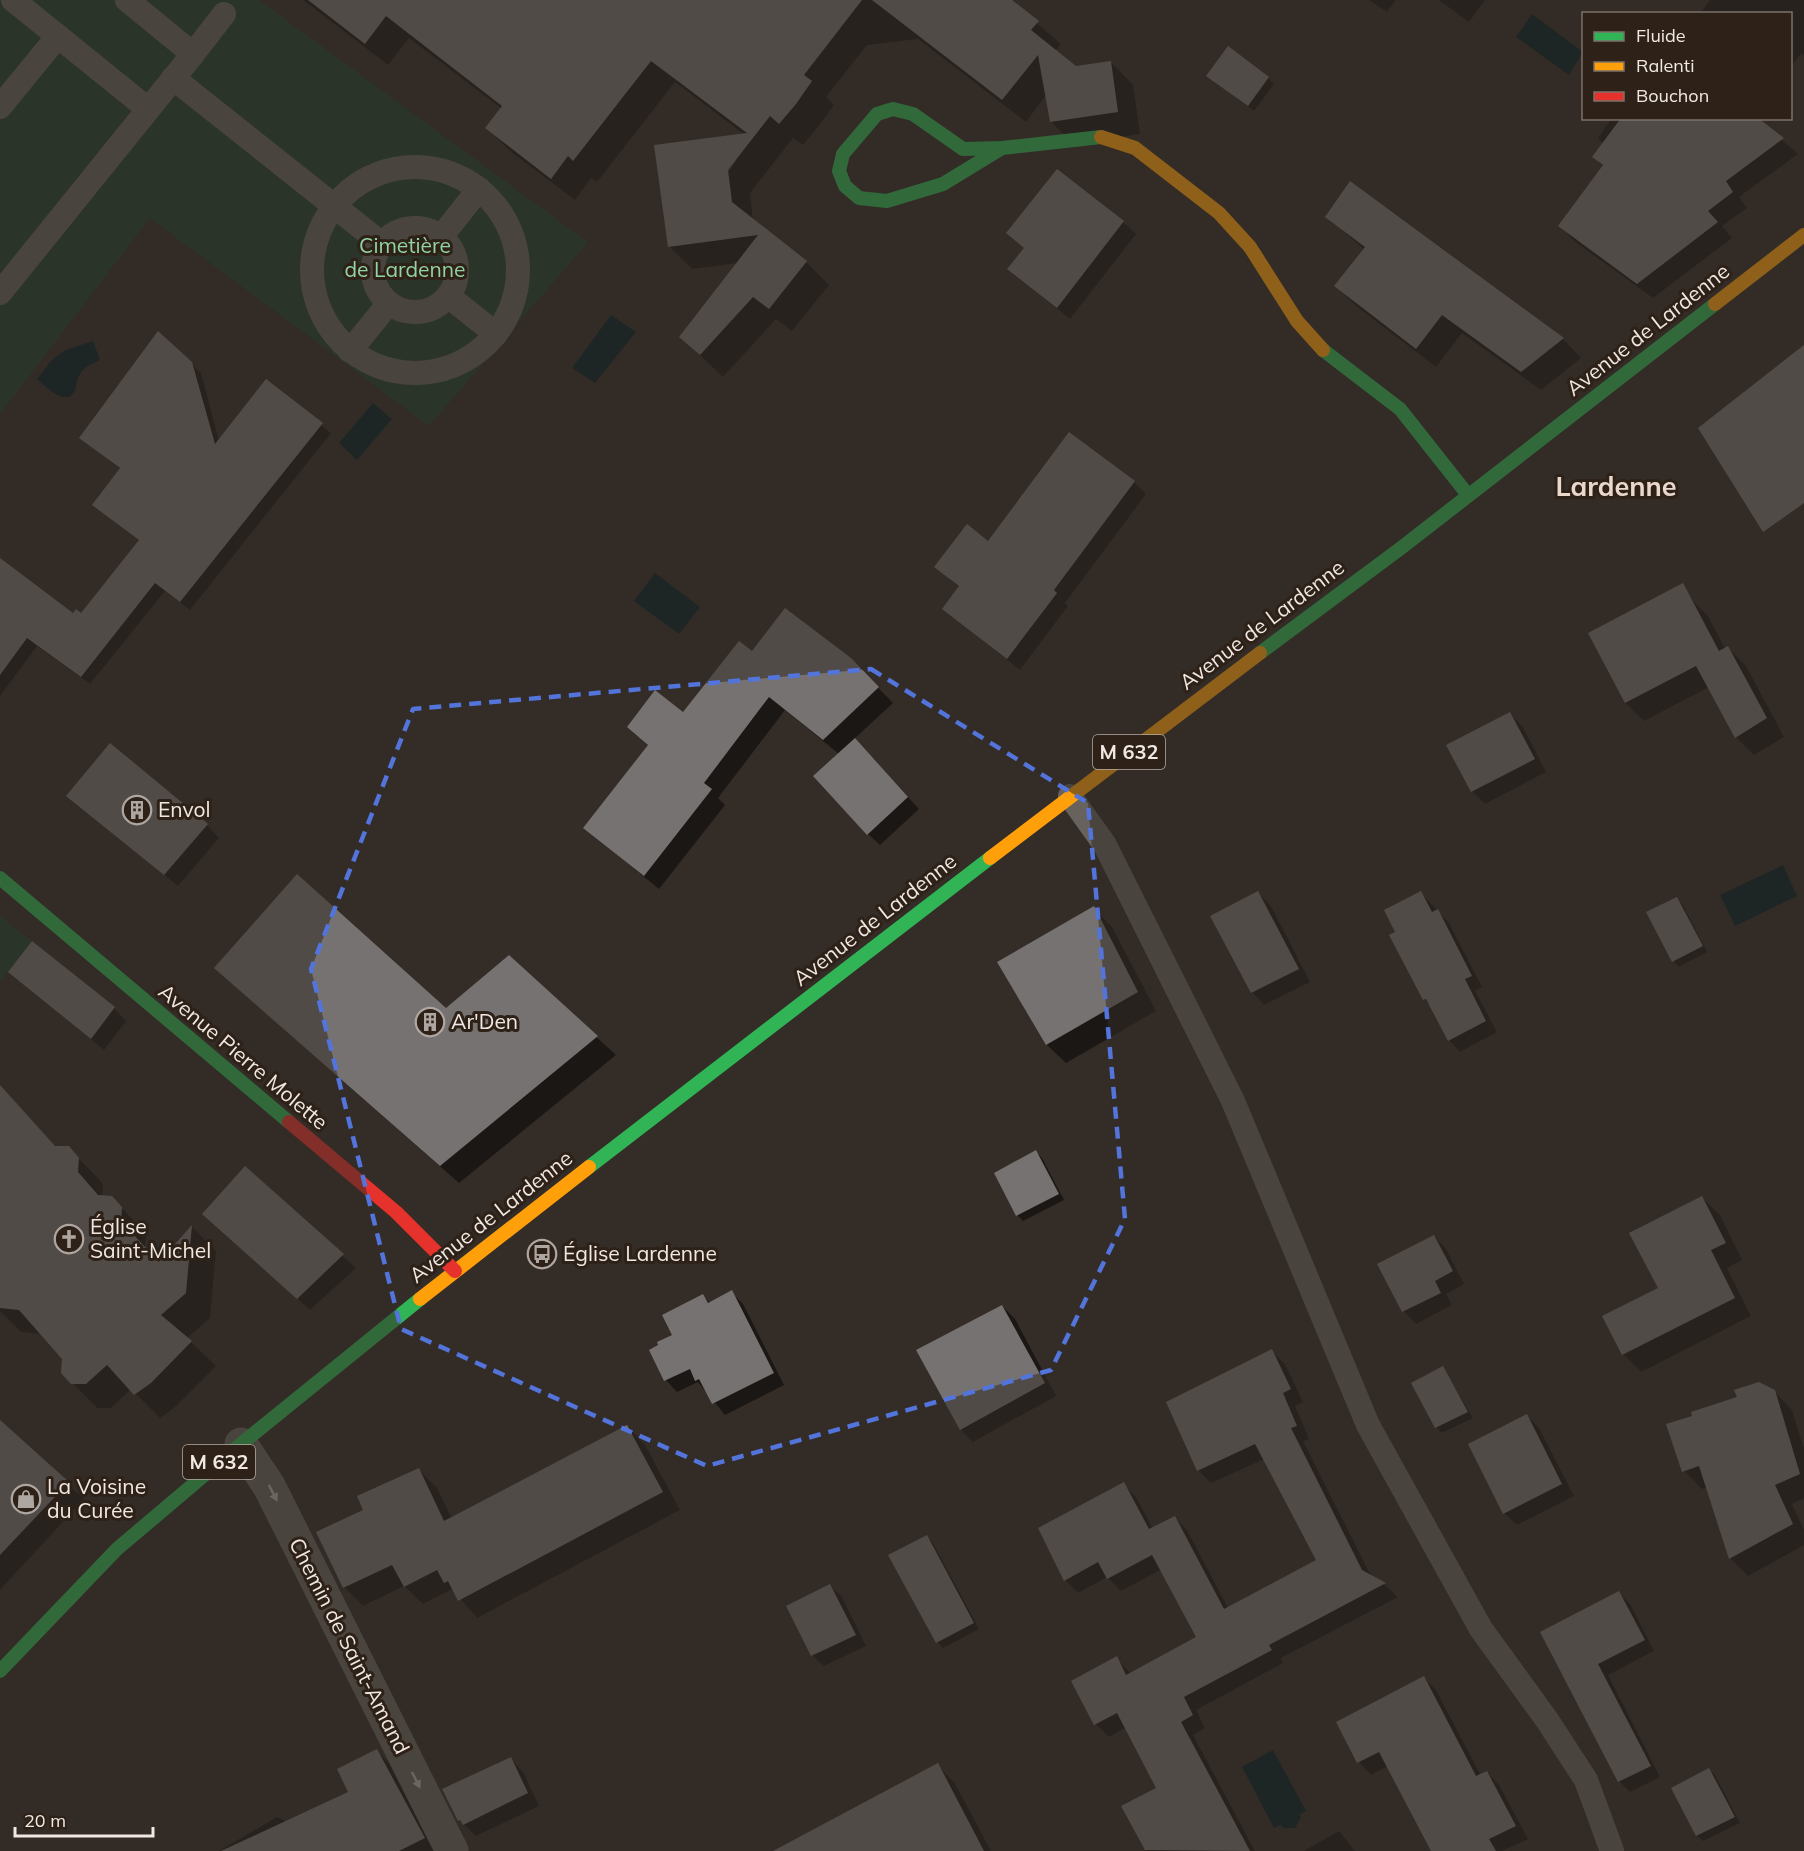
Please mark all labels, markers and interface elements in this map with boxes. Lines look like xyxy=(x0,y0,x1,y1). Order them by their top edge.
legend xyxy=(1582,12,1792,120)
text: Fluide xyxy=(1636,24,1686,47)
text: Ralenti xyxy=(1636,54,1694,77)
text: Bouchon xyxy=(1636,84,1709,107)
park label: Cimetière de Lardenne xyxy=(344,232,466,282)
street label: Avenue de Lardenne xyxy=(1561,257,1734,401)
district label: Lardenne xyxy=(1555,469,1677,503)
street label: Avenue de Lardenne xyxy=(1174,554,1349,695)
road number: M 632 xyxy=(1093,735,1165,769)
building icon: Envol xyxy=(121,794,153,826)
place label: Envol xyxy=(158,796,211,822)
street label: Avenue de Lardenne xyxy=(788,847,961,991)
street label: Avenue Pierre Molette xyxy=(154,978,334,1135)
building icon: Ar'Den xyxy=(414,1006,446,1038)
place label: Ar'Den xyxy=(451,1008,518,1034)
street label: Avenue de Lardenne xyxy=(404,1144,577,1288)
place label: Église Saint-Michel xyxy=(90,1213,211,1263)
church icon: Église Saint-Michel xyxy=(53,1223,85,1255)
bus stop icon: Église Lardenne xyxy=(526,1238,558,1270)
place label: Église Lardenne xyxy=(563,1240,717,1266)
road number: M 632 xyxy=(183,1445,255,1479)
place label: La Voisine du Curée xyxy=(47,1473,146,1523)
shop icon: La Voisine du Curée xyxy=(10,1483,42,1515)
one-way arrow xyxy=(268,1484,278,1501)
street label: Chemin de Saint-Amand xyxy=(284,1533,416,1758)
one-way arrow xyxy=(412,1771,421,1788)
scale bar xyxy=(15,1800,153,1838)
text: 20 m xyxy=(24,1809,66,1832)

